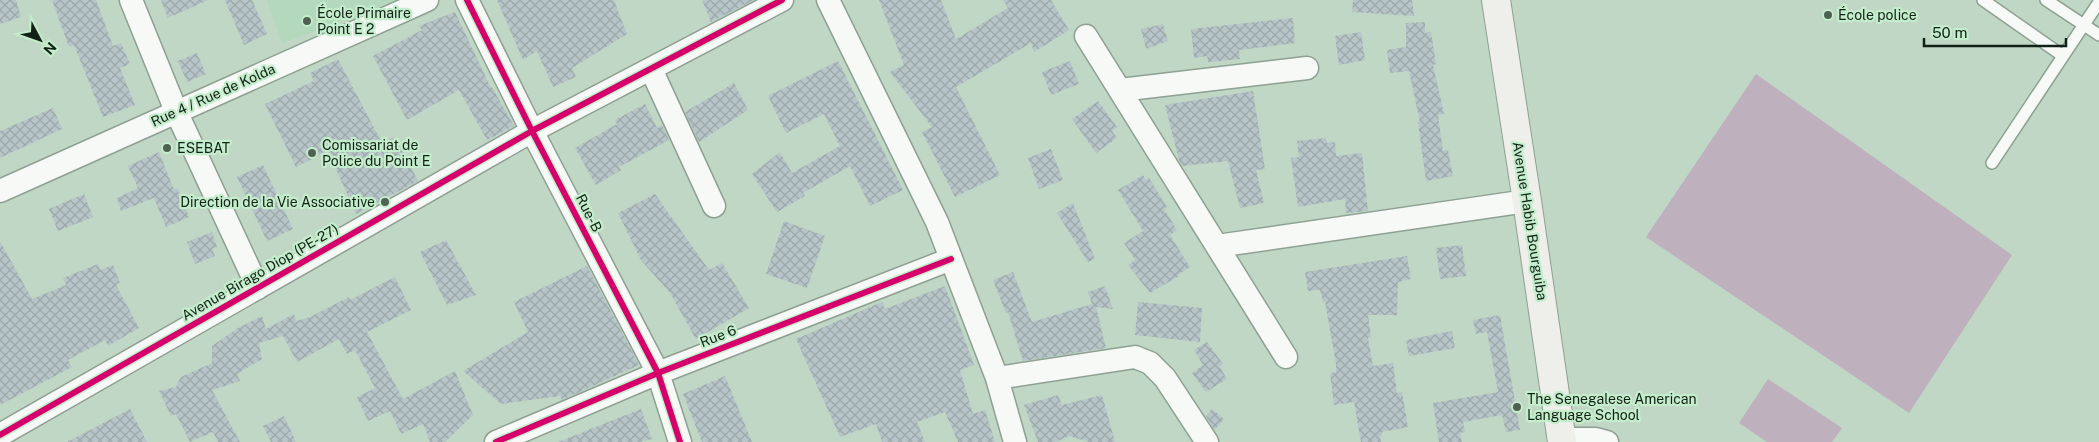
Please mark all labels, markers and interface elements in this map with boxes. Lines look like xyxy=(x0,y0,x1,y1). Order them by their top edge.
place label: École Primaire Point E 2 xyxy=(317,4,411,37)
place label: École police xyxy=(1838,6,1917,23)
marker: École police xyxy=(1822,9,1834,21)
north arrow xyxy=(15,15,65,65)
marker: École Primaire Point E 2 xyxy=(301,15,313,27)
scale bar xyxy=(1924,15,2066,47)
text: 50 m xyxy=(1932,24,1967,41)
text: N xyxy=(40,39,59,58)
street label: Rue 4 / Rue de Kolda xyxy=(148,60,278,130)
place label: Comissariat de Police du Point E xyxy=(322,137,430,169)
place label: ESEBAT xyxy=(177,140,230,156)
street label: Avenue Habib Bourguiba xyxy=(1510,141,1550,301)
marker: ESEBAT xyxy=(161,142,173,154)
marker: Comissariat de Police du Point E xyxy=(306,147,318,159)
street label: Rue-B xyxy=(573,191,605,235)
place label: Direction de la Vie Associative xyxy=(180,194,375,210)
marker: Direction de la Vie Associative xyxy=(379,196,391,208)
street label: Avenue Birago Diop (PE-27) xyxy=(179,221,341,323)
street label: Rue 6 xyxy=(698,322,739,350)
place label: The Senegalese American Language School xyxy=(1527,391,1697,423)
marker: The Senegalese American Language School xyxy=(1511,401,1523,413)

